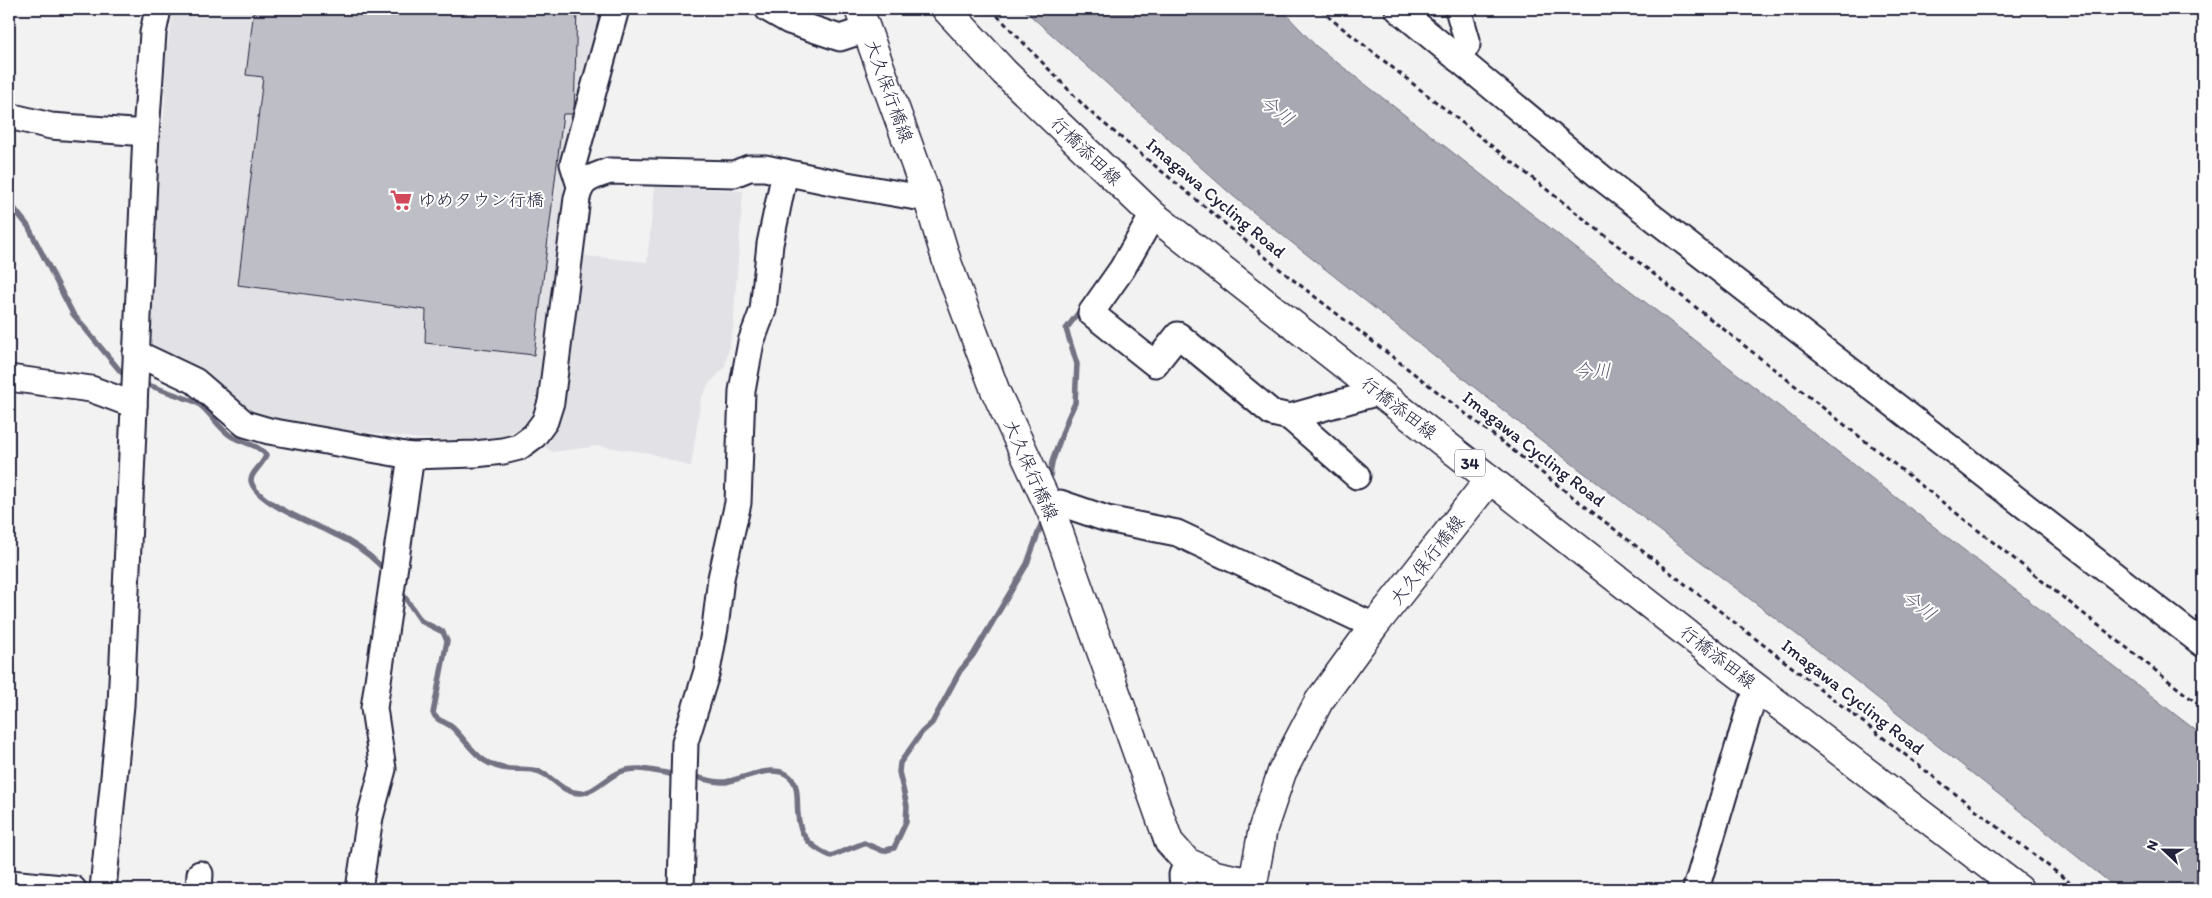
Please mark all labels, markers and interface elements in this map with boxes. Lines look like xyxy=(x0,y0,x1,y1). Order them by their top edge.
street label: 大久保行橋線 xyxy=(860,36,918,146)
water label: 今川 xyxy=(1255,89,1299,131)
street label: 行橋添田線 xyxy=(1046,112,1126,190)
street label: Imagawa Cycling Road xyxy=(1142,133,1290,263)
supermarket icon: ゆめタウン行橋 xyxy=(388,187,414,213)
place label: ゆめタウン行橋 xyxy=(418,189,544,211)
water label: 今川 xyxy=(1573,359,1611,382)
street label: 行橋添田線 xyxy=(1357,372,1441,444)
street label: Imagawa Cycling Road xyxy=(1458,386,1610,512)
street label: 大久保行橋線 xyxy=(999,416,1063,524)
road number: 34 xyxy=(1455,449,1485,476)
street label: 大久保行橋線 xyxy=(1385,511,1469,609)
water label: 今川 xyxy=(1897,584,1941,626)
street label: 行橋添田線 xyxy=(1676,621,1760,693)
street label: Imagawa Cycling Road xyxy=(1777,634,1929,760)
north arrow xyxy=(2140,826,2190,876)
text: N xyxy=(2143,838,2162,853)

